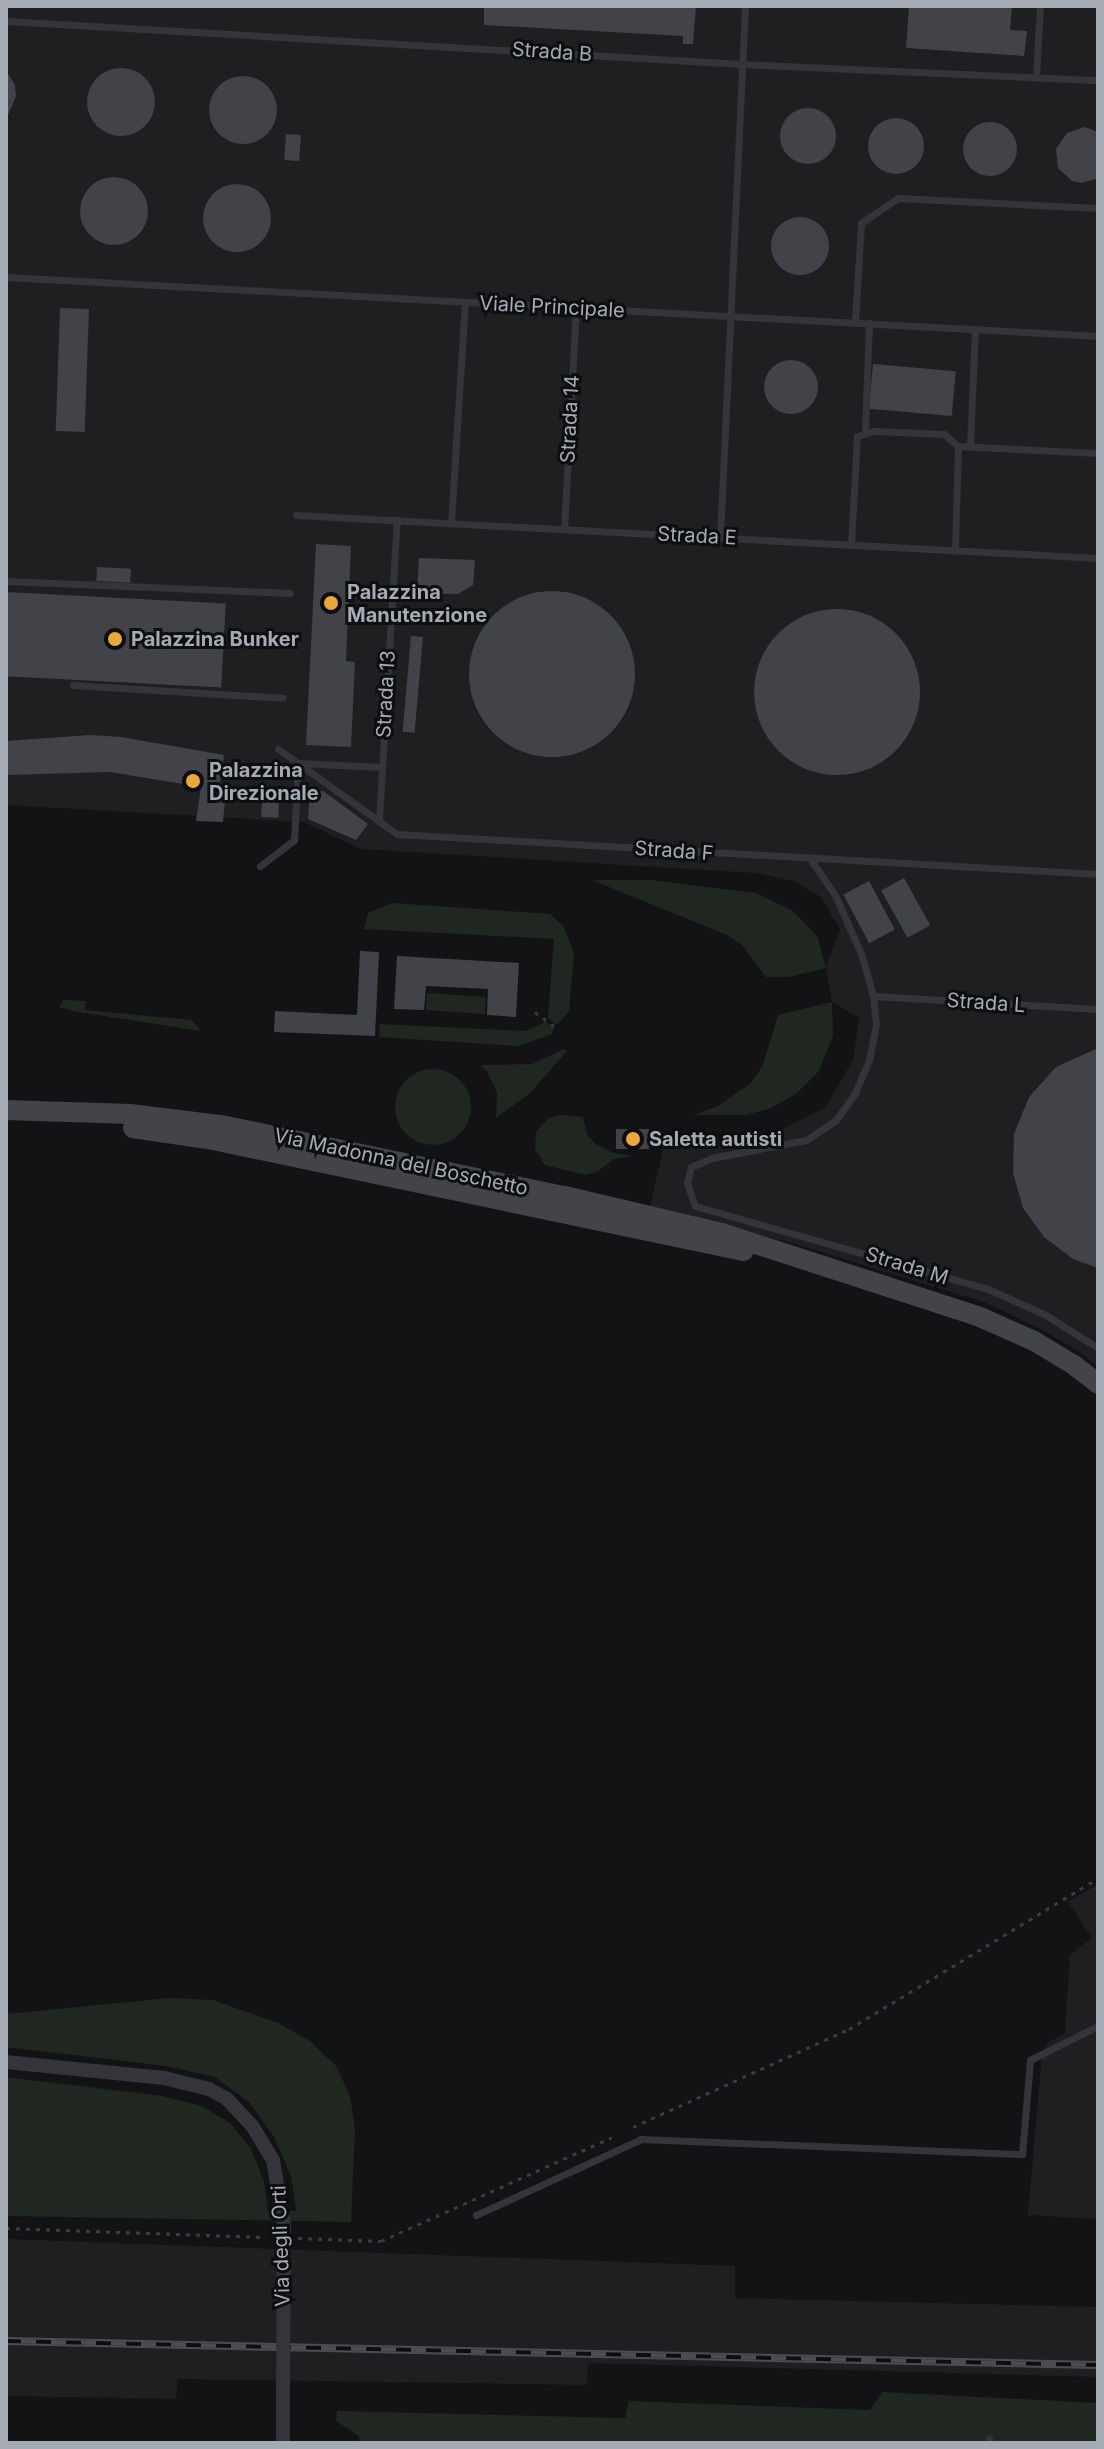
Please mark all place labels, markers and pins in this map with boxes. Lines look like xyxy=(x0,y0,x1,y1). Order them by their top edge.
place label: Palazzina Manutenzione xyxy=(347,580,487,627)
marker: Palazzina Manutenzione xyxy=(322,594,340,612)
place label: Palazzina Bunker xyxy=(131,627,299,651)
marker: Palazzina Bunker xyxy=(106,630,124,648)
place label: Palazzina Direzionale xyxy=(209,758,319,805)
marker: Palazzina Direzionale xyxy=(184,772,202,790)
place label: Saletta autisti xyxy=(649,1127,782,1151)
marker: Saletta autisti xyxy=(624,1130,642,1148)

